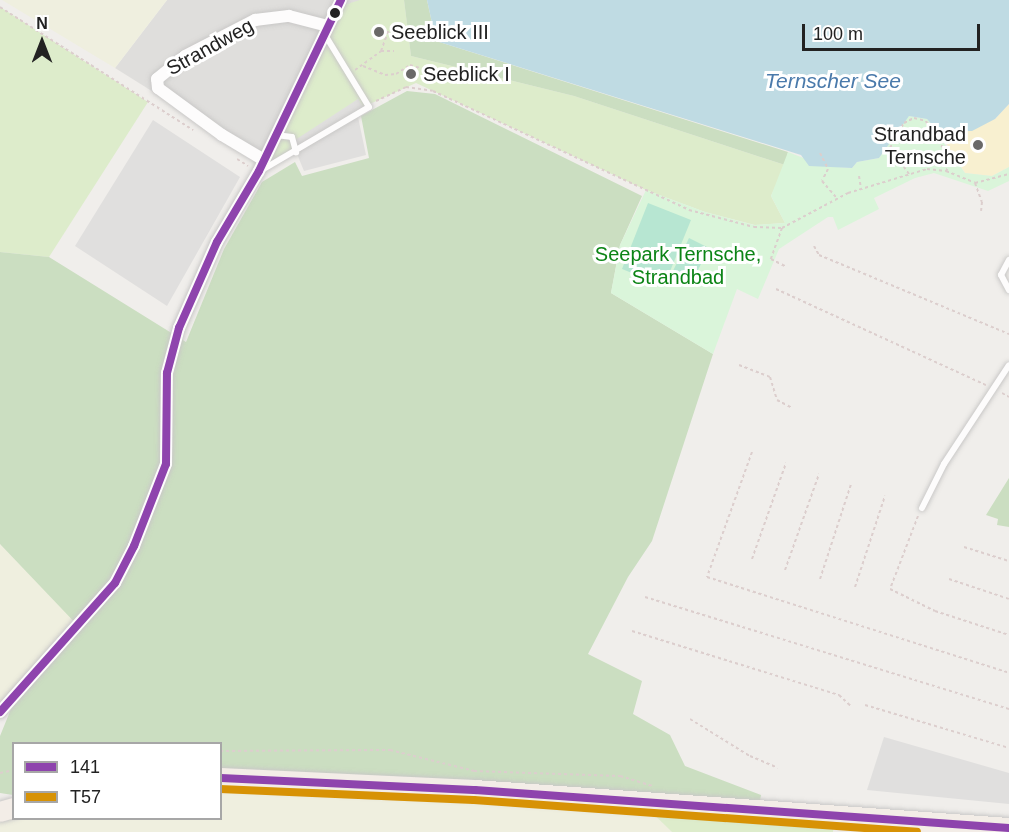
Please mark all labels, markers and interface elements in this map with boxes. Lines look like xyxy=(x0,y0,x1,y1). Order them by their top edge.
unlabelled marker xyxy=(329,7,341,19)
north arrow xyxy=(12,12,72,72)
scale bar xyxy=(805,12,984,50)
street label: Strandweg xyxy=(162,13,258,81)
text: N xyxy=(36,15,48,32)
place label: Seeblick III xyxy=(391,20,489,44)
text: 100 m xyxy=(813,24,863,44)
marker: Seeblick III xyxy=(372,25,386,39)
place label: Seeblick I xyxy=(423,62,510,86)
marker: Seeblick I xyxy=(404,67,418,81)
water label: Ternscher See xyxy=(765,68,901,94)
place label: Strandbad Ternsche xyxy=(874,122,966,169)
marker: Strandbad Ternsche xyxy=(971,138,985,152)
park label: Seepark Ternsche, Strandbad xyxy=(595,242,761,289)
legend xyxy=(12,742,222,820)
text: 141 xyxy=(70,757,100,777)
text: T57 xyxy=(70,787,101,807)

